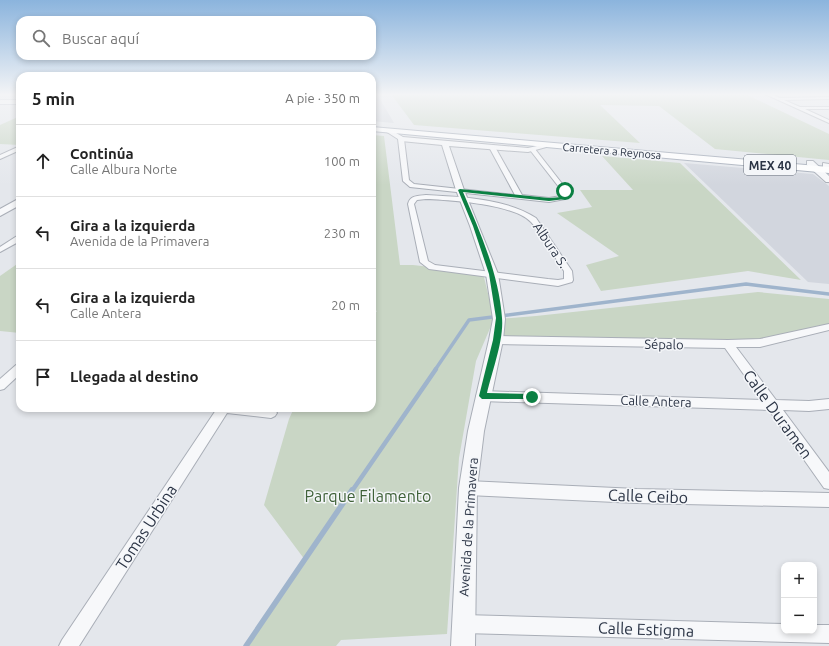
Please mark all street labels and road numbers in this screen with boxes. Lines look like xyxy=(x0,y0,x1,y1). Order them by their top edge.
street label: Carretera a Reynosa xyxy=(562,141,662,161)
road number: MEX 40 xyxy=(744,155,796,175)
street label: Albura S. xyxy=(531,220,571,270)
street label: Sépalo xyxy=(644,337,684,351)
street label: Calle Duramen xyxy=(740,366,816,462)
street label: Calle Antera xyxy=(620,393,692,409)
street label: Avenida de la Primavera xyxy=(456,457,480,597)
street label: Tomas Urbina xyxy=(112,481,180,573)
street label: Calle Ceibo xyxy=(608,486,688,506)
street label: Calle Estigma xyxy=(598,618,694,640)

